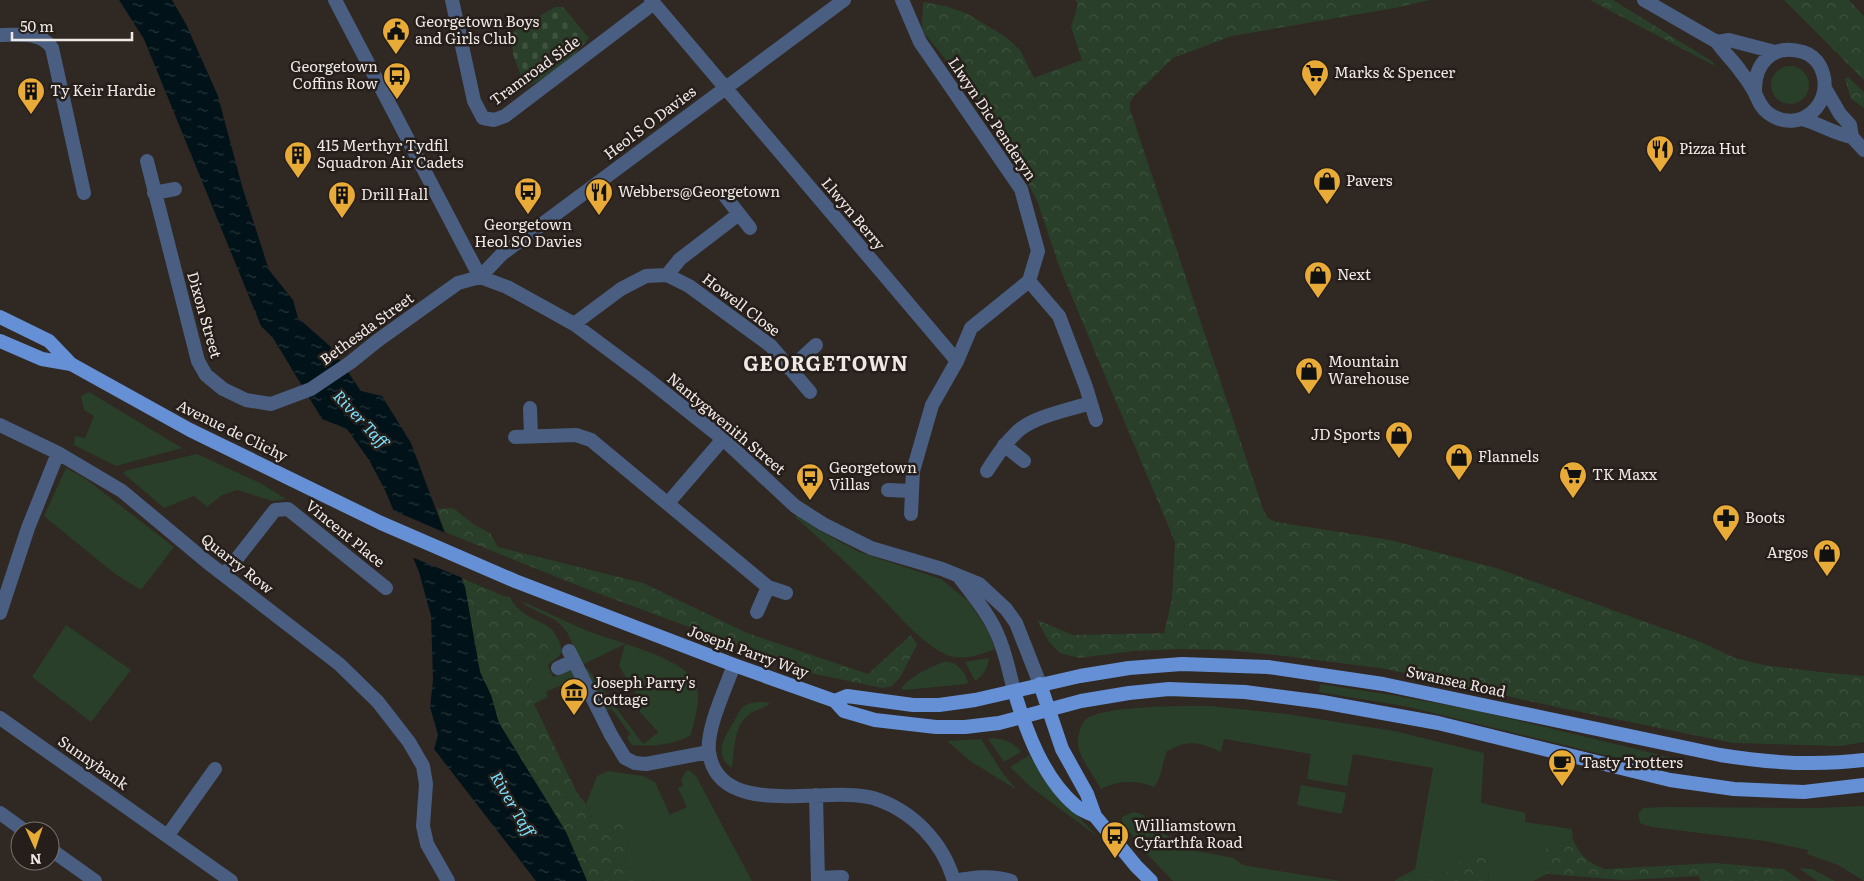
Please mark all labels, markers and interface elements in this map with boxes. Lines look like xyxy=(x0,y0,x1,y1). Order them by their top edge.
place label: Georgetown Boys and Girls Club xyxy=(415,9,540,49)
scale bar xyxy=(12,10,132,42)
text: 50 m xyxy=(20,14,54,37)
public building icon: Georgetown Boys and Girls Club xyxy=(381,16,411,55)
street label: Tramroad Side xyxy=(484,29,584,110)
street label: Llwyn Dic Penderyn xyxy=(943,52,1043,184)
place label: Georgetown Coffins Row xyxy=(290,54,378,94)
supermarket icon: Marks & Spencer xyxy=(1300,58,1330,97)
place label: Marks & Spencer xyxy=(1334,60,1455,83)
bus stop icon: Georgetown Coffins Row xyxy=(382,61,412,100)
building icon: Ty Keir Hardie xyxy=(16,76,46,115)
place label: Ty Keir Hardie xyxy=(50,78,156,101)
street label: Heol S O Davies xyxy=(598,79,700,164)
place label: 415 Merthyr Tydfil Squadron Air Cadets xyxy=(317,133,464,173)
restaurant icon: Pizza Hut xyxy=(1645,134,1675,173)
place label: Pizza Hut xyxy=(1679,136,1746,159)
building icon: 415 Merthyr Tydfil Squadron Air Cadets xyxy=(283,140,313,179)
shop icon: Pavers xyxy=(1312,166,1342,205)
place label: Pavers xyxy=(1346,168,1393,191)
street label: Llwyn Berry xyxy=(817,172,892,255)
bus stop icon: Georgetown Heol SO Davies xyxy=(513,176,543,215)
restaurant icon: Webbers@Georgetown xyxy=(584,177,614,216)
place label: Webbers@Georgetown xyxy=(618,179,780,202)
building icon: Drill Hall xyxy=(327,180,357,219)
place label: Drill Hall xyxy=(361,182,428,205)
place label: Georgetown Heol SO Davies xyxy=(474,212,582,252)
shop icon: Next xyxy=(1303,260,1333,299)
place label: Next xyxy=(1337,262,1371,285)
street label: Howell Close xyxy=(698,267,786,341)
street label: Dixon Street xyxy=(182,269,229,361)
street label: Bethesda Street xyxy=(315,286,418,370)
district label: GEORGETOWN xyxy=(743,347,909,377)
place label: Mountain Warehouse xyxy=(1328,349,1409,389)
shop icon: Mountain Warehouse xyxy=(1294,356,1324,395)
street label: Nantygwenith Street xyxy=(663,366,791,479)
water label: River Taff xyxy=(328,384,396,454)
street label: Avenue de Clichy xyxy=(173,393,292,467)
shop icon: JD Sports xyxy=(1384,420,1414,459)
place label: JD Sports xyxy=(1311,422,1380,445)
shop icon: Flannels xyxy=(1444,442,1474,481)
place label: Flannels xyxy=(1478,444,1539,467)
place label: Georgetown Villas xyxy=(829,455,917,495)
supermarket icon: TK Maxx xyxy=(1558,460,1588,499)
bus stop icon: Georgetown Villas xyxy=(795,462,825,501)
place label: TK Maxx xyxy=(1592,462,1658,485)
street label: Vincent Place xyxy=(301,494,391,572)
pharmacy icon: Boots xyxy=(1711,503,1741,542)
place label: Boots xyxy=(1745,505,1785,528)
street label: Quarry Row xyxy=(197,527,279,599)
shop icon: Argos xyxy=(1812,538,1842,577)
place label: Argos xyxy=(1767,540,1808,563)
street label: Joseph Parry Way xyxy=(685,618,813,683)
street label: Swansea Road xyxy=(1404,659,1508,702)
place label: Joseph Parry's Cottage xyxy=(593,670,696,710)
museum icon: Joseph Parry's Cottage xyxy=(559,677,589,716)
street label: Sunnybank xyxy=(54,729,135,795)
cafe icon: Tasty Trotters xyxy=(1547,748,1577,787)
place label: Tasty Trotters xyxy=(1581,750,1683,773)
water label: River Taff xyxy=(486,766,543,842)
place label: Williamstown Cyfarthfa Road xyxy=(1134,813,1243,853)
bus stop icon: Williamstown Cyfarthfa Road xyxy=(1100,820,1130,859)
north arrow xyxy=(10,821,60,871)
text: N xyxy=(29,850,42,870)

